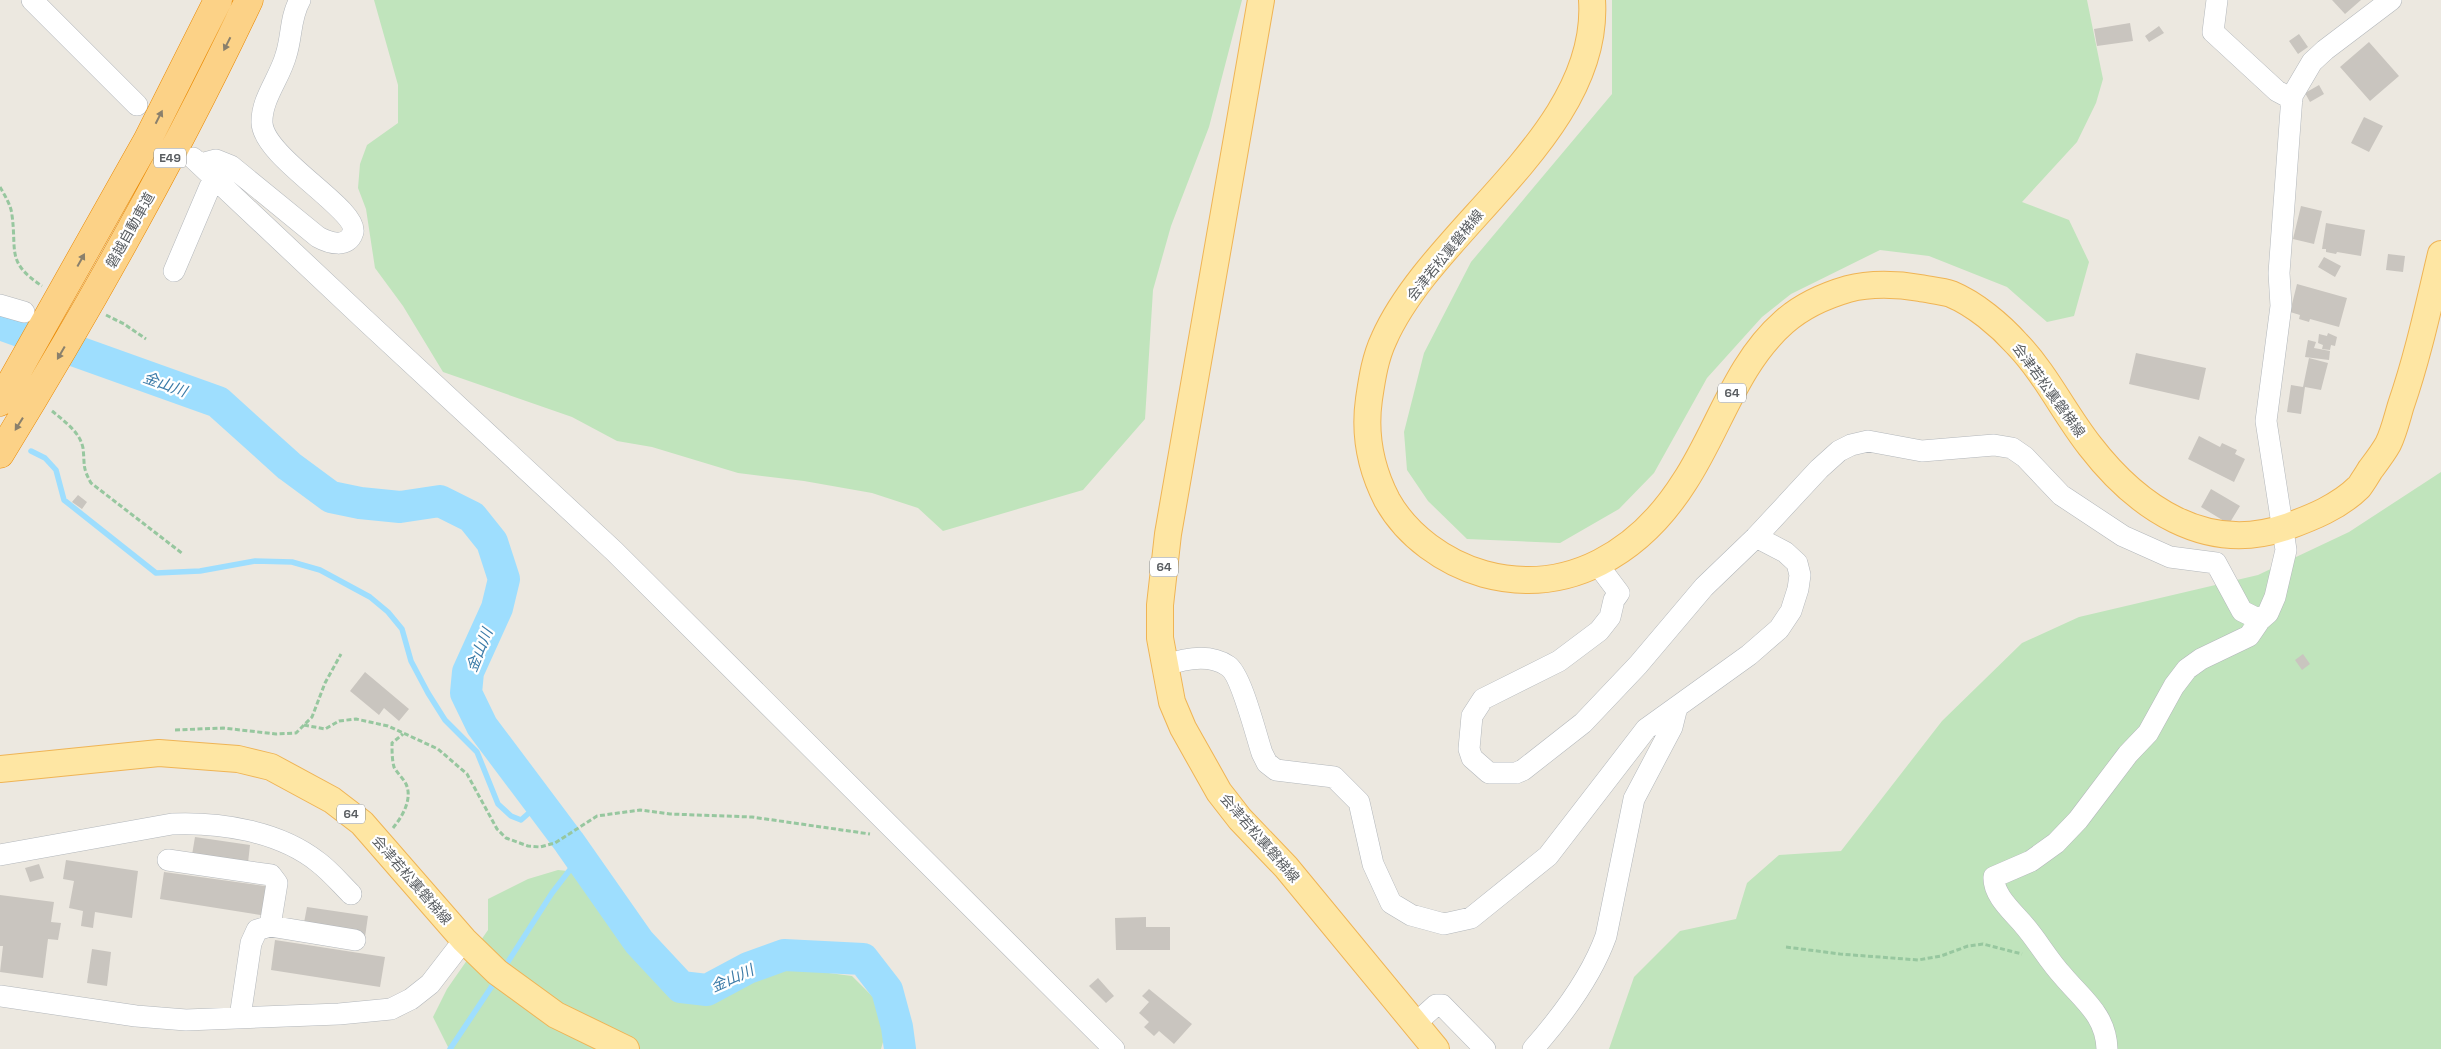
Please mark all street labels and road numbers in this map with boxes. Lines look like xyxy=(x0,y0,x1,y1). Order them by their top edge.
road number: E49 xyxy=(154,148,186,168)
street label: 磐越自動車道 xyxy=(102,189,158,271)
street label: 会津若松裏磐梯線 xyxy=(1403,206,1487,304)
street label: 会津若松裏磐梯線 xyxy=(2009,339,2089,441)
road number: 64 xyxy=(1718,383,1746,402)
road number: 64 xyxy=(1150,558,1178,576)
street label: 会津若松裏磐梯線 xyxy=(1216,790,1304,886)
road number: 64 xyxy=(337,804,365,824)
street label: 会津若松裏磐梯線 xyxy=(368,832,456,928)

